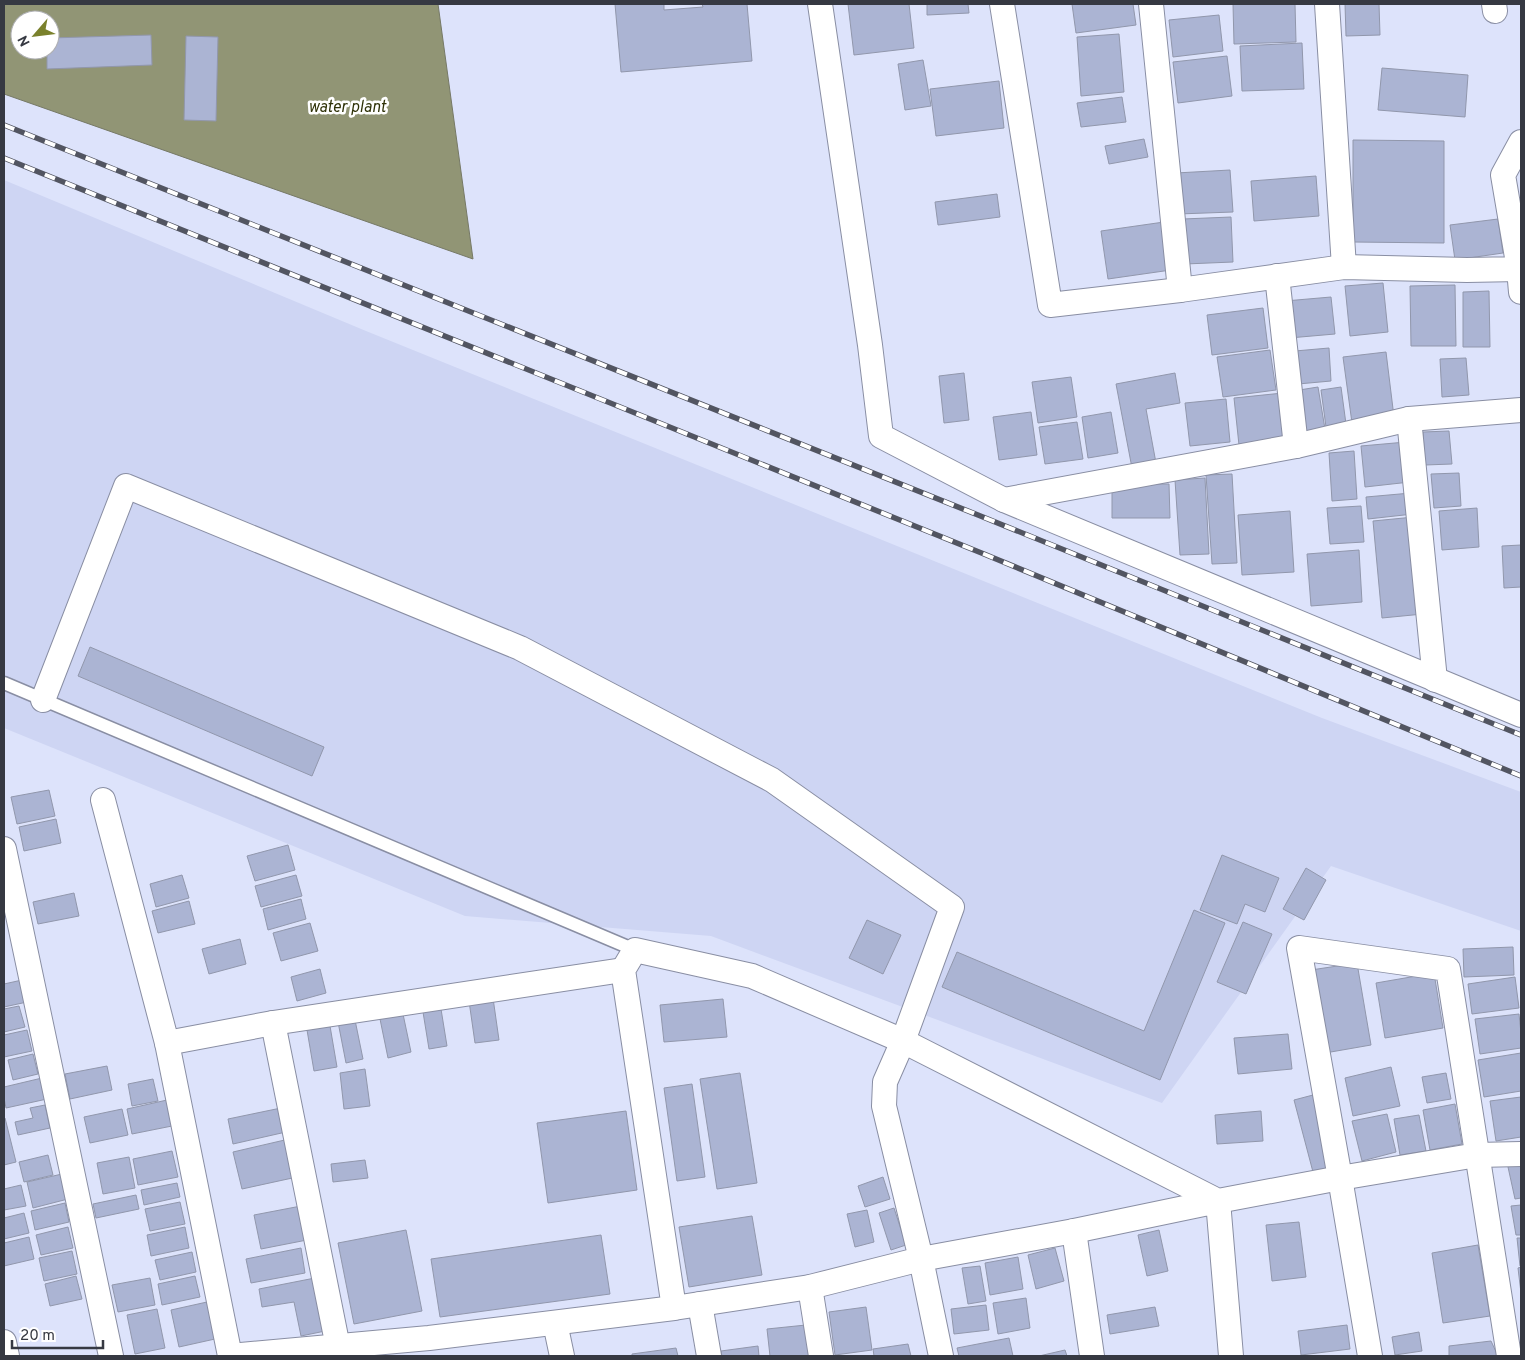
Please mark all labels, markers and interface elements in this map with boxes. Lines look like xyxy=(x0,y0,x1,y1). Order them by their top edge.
north arrow xyxy=(10,10,60,60)
text: N xyxy=(15,32,35,49)
water label: water plant xyxy=(308,98,387,118)
scale bar xyxy=(12,1318,104,1350)
text: 20 m xyxy=(20,1327,55,1346)

